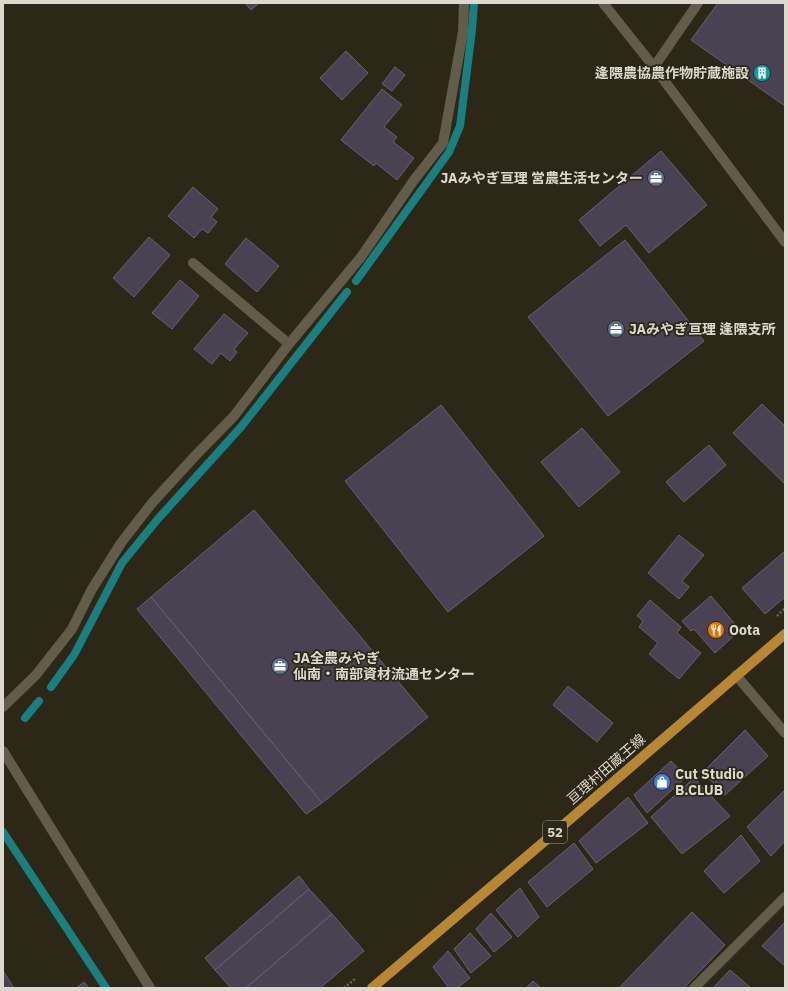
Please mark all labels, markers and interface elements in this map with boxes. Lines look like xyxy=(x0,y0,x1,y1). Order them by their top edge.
building icon: 逢隈農協農作物貯蔵施設 xyxy=(752,63,772,83)
place label: 逢隈農協農作物貯蔵施設 xyxy=(595,64,749,82)
office icon: JAみやぎ亘理 営農生活センター xyxy=(646,168,666,188)
place label: JAみやぎ亘理 営農生活センター xyxy=(441,169,643,187)
office icon: JAみやぎ亘理 逢隈支所 xyxy=(606,319,626,339)
place label: JAみやぎ亘理 逢隈支所 xyxy=(629,320,775,338)
restaurant icon: Oota xyxy=(706,620,726,640)
place label: Oota xyxy=(729,621,760,639)
place label: JA全農みやぎ 仙南・南部資材流通センター xyxy=(293,649,475,683)
office icon: JA全農みやぎ 仙南・南部資材流通センター xyxy=(270,656,290,676)
street label: 亘理村田蔵王線 xyxy=(563,730,649,808)
place label: Cut Studio B.CLUB xyxy=(675,765,744,799)
shop icon: Cut Studio B.CLUB xyxy=(652,772,672,792)
road number: 52 xyxy=(543,821,567,843)

